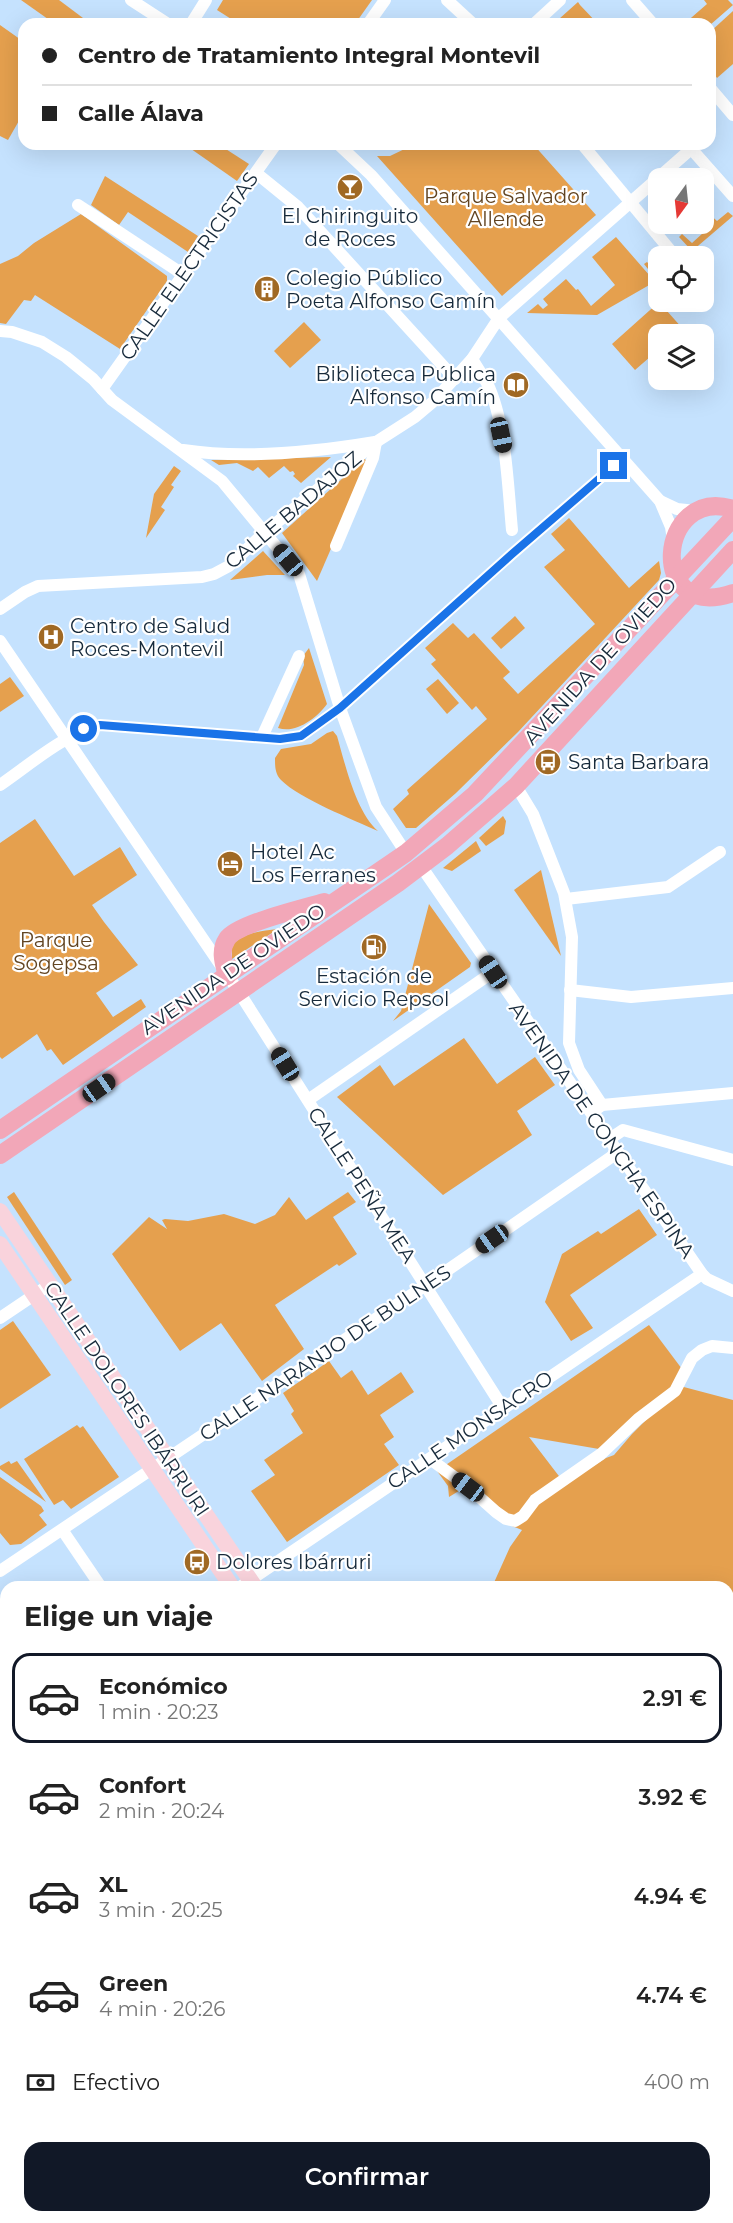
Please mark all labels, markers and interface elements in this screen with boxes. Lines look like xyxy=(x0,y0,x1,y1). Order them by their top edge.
text: Centro de Tratamiento Integral Montevil xyxy=(78,42,540,69)
text: Calle Álava xyxy=(78,100,204,127)
street label: CALLE ELECTRICISTAS xyxy=(115,167,263,365)
north arrow xyxy=(648,168,714,234)
map controls xyxy=(648,168,714,390)
bar icon: El Chiringuito de Roces xyxy=(335,172,365,202)
park label: Parque Salvador Allende xyxy=(424,184,588,231)
place label: El Chiringuito de Roces xyxy=(282,204,418,251)
button: locate xyxy=(648,246,714,312)
place label: Colegio Público Poeta Alfonso Camín xyxy=(286,266,495,313)
building icon: Colegio Público Poeta Alfonso Camín xyxy=(252,274,282,304)
button: layers xyxy=(648,324,714,390)
place label: Biblioteca Pública Alfonso Camín xyxy=(315,362,496,409)
library icon: Biblioteca Pública Alfonso Camín xyxy=(501,370,531,400)
car xyxy=(488,416,514,454)
street label: CALLE BADAJOZ xyxy=(220,446,366,574)
route end xyxy=(600,452,627,479)
car xyxy=(270,540,306,580)
street label: AVENIDA DE OVIEDO xyxy=(519,572,681,750)
place label: Centro de Salud Roces-Montevil xyxy=(70,614,230,661)
hospital icon: Centro de Salud Roces-Montevil xyxy=(36,622,66,652)
route start xyxy=(70,715,97,742)
bus stop icon: Santa Barbara xyxy=(533,747,563,777)
place label: Santa Barbara xyxy=(568,750,709,774)
place label: Hotel Ac Los Ferranes xyxy=(250,840,376,887)
hotel icon: Hotel Ac Los Ferranes xyxy=(215,849,245,879)
street label: AVENIDA DE OVIEDO xyxy=(136,898,330,1040)
park label: Parque Sogepsa xyxy=(13,928,99,975)
fuel station icon: Estación de Servicio Repsol xyxy=(359,932,389,962)
car xyxy=(475,952,511,992)
place label: Estación de Servicio Repsol xyxy=(299,964,449,1011)
street label: AVENIDA DE CONCHA ESPINA xyxy=(504,997,700,1263)
car xyxy=(268,1044,302,1084)
car xyxy=(79,1070,119,1106)
street label: CALLE PEÑA MEA xyxy=(303,1103,422,1268)
car xyxy=(472,1221,512,1257)
street label: CALLE NARANJO DE BULNES xyxy=(195,1260,455,1446)
street label: CALLE DOLORES IBÁRRURI xyxy=(39,1277,215,1521)
street label: CALLE MONSACRO xyxy=(383,1366,557,1494)
car xyxy=(448,1469,488,1505)
bus stop icon: Dolores Ibárruri xyxy=(182,1547,212,1577)
place label: Dolores Ibárruri xyxy=(216,1550,372,1574)
text: Elige un viaje xyxy=(24,1600,213,1633)
icon: car xyxy=(27,1671,81,1725)
text: Económico xyxy=(99,1673,228,1700)
text: 2.91 € xyxy=(643,1685,707,1712)
text: 1 min · 20:23 xyxy=(99,1700,219,1724)
icon: car xyxy=(27,1770,81,1824)
text: Confort xyxy=(99,1772,186,1799)
text: 3.92 € xyxy=(638,1784,707,1811)
text: 2 min · 20:24 xyxy=(99,1799,224,1823)
icon: car xyxy=(27,1869,81,1923)
text: XL xyxy=(99,1871,128,1898)
text: 4.94 € xyxy=(634,1883,707,1910)
text: 3 min · 20:25 xyxy=(99,1898,223,1922)
icon: car xyxy=(27,1968,81,2022)
text: Green xyxy=(99,1970,168,1997)
text: 4.74 € xyxy=(636,1982,707,2009)
text: 4 min · 20:26 xyxy=(99,1997,225,2021)
icon: cash xyxy=(24,2066,57,2099)
text: Efectivo xyxy=(72,2069,160,2096)
text: 400 m xyxy=(644,2070,710,2094)
button: Confirmar xyxy=(24,2142,710,2211)

